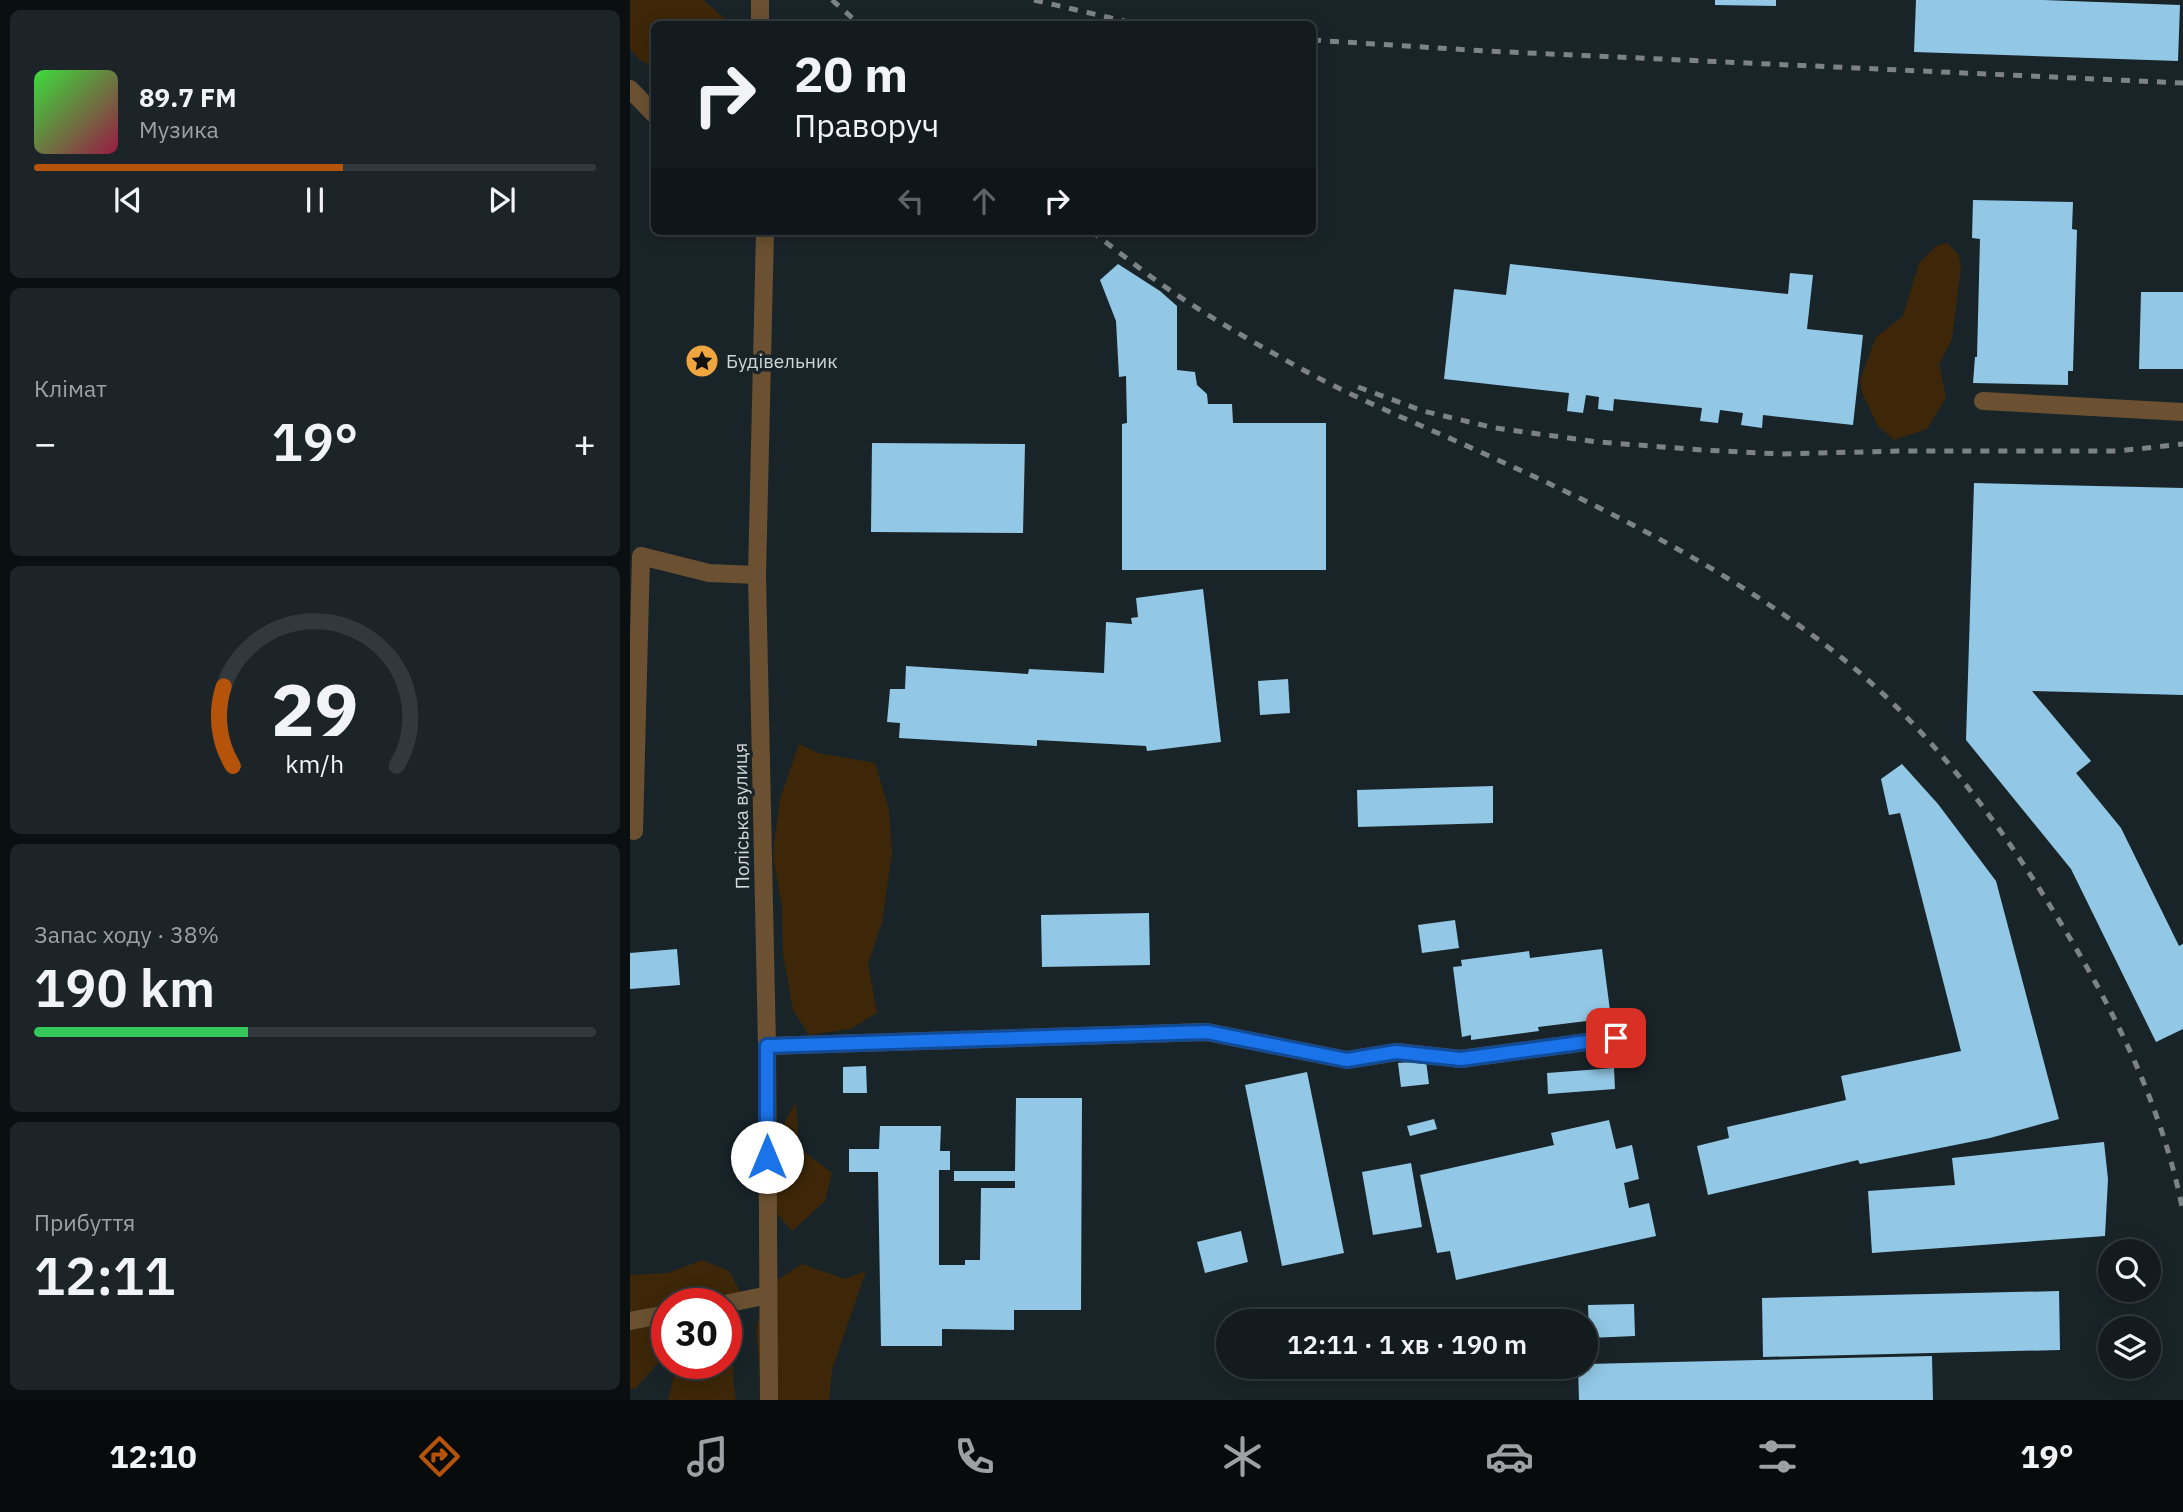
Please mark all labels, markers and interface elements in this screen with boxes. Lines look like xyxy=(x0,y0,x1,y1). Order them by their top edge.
text: 20 m xyxy=(794,42,908,105)
icon: right xyxy=(679,49,770,140)
text: 89.7 FM xyxy=(139,80,237,114)
text: Праворуч xyxy=(794,104,939,146)
text: Музика xyxy=(139,114,219,144)
icon: previous xyxy=(109,181,147,219)
icon: pause xyxy=(296,181,334,219)
icon: next xyxy=(483,181,521,219)
icon: left xyxy=(892,182,930,220)
icon: ahead xyxy=(965,182,1003,220)
icon: right xyxy=(1038,182,1076,220)
place icon: Будівельник xyxy=(683,342,721,380)
place label: Будівельник xyxy=(726,349,838,373)
text: Клімат xyxy=(34,373,107,403)
text: 19° xyxy=(272,408,358,475)
text: − xyxy=(34,418,57,467)
text: + xyxy=(573,418,596,467)
text: 29 xyxy=(271,661,359,756)
street label: Поліська вулиця xyxy=(728,742,754,890)
text: km/h xyxy=(286,747,344,780)
text: Запас ходу · 38% xyxy=(34,919,219,949)
text: 190 km xyxy=(34,954,215,1021)
pin xyxy=(1586,1008,1646,1068)
icon: arrive xyxy=(1597,1019,1635,1057)
position arrow xyxy=(730,1120,804,1194)
text: Прибуття xyxy=(34,1207,135,1237)
map controls xyxy=(2098,1239,2161,1379)
button: search xyxy=(2098,1239,2161,1302)
text: 12:11 xyxy=(34,1242,175,1309)
speed limit sign: 30 xyxy=(651,1288,742,1379)
button: layers xyxy=(2098,1316,2161,1379)
text: 12:11 · 1 хв · 190 m xyxy=(1287,1327,1527,1361)
icon: directions xyxy=(415,1432,464,1481)
icon: music xyxy=(683,1432,732,1481)
icon: phone xyxy=(950,1432,999,1481)
icon: climate xyxy=(1218,1432,1267,1481)
icon: car xyxy=(1485,1432,1534,1481)
icon: filters xyxy=(1753,1432,1802,1481)
text: 12:10 xyxy=(109,1435,197,1477)
text: 19° xyxy=(2020,1435,2074,1477)

